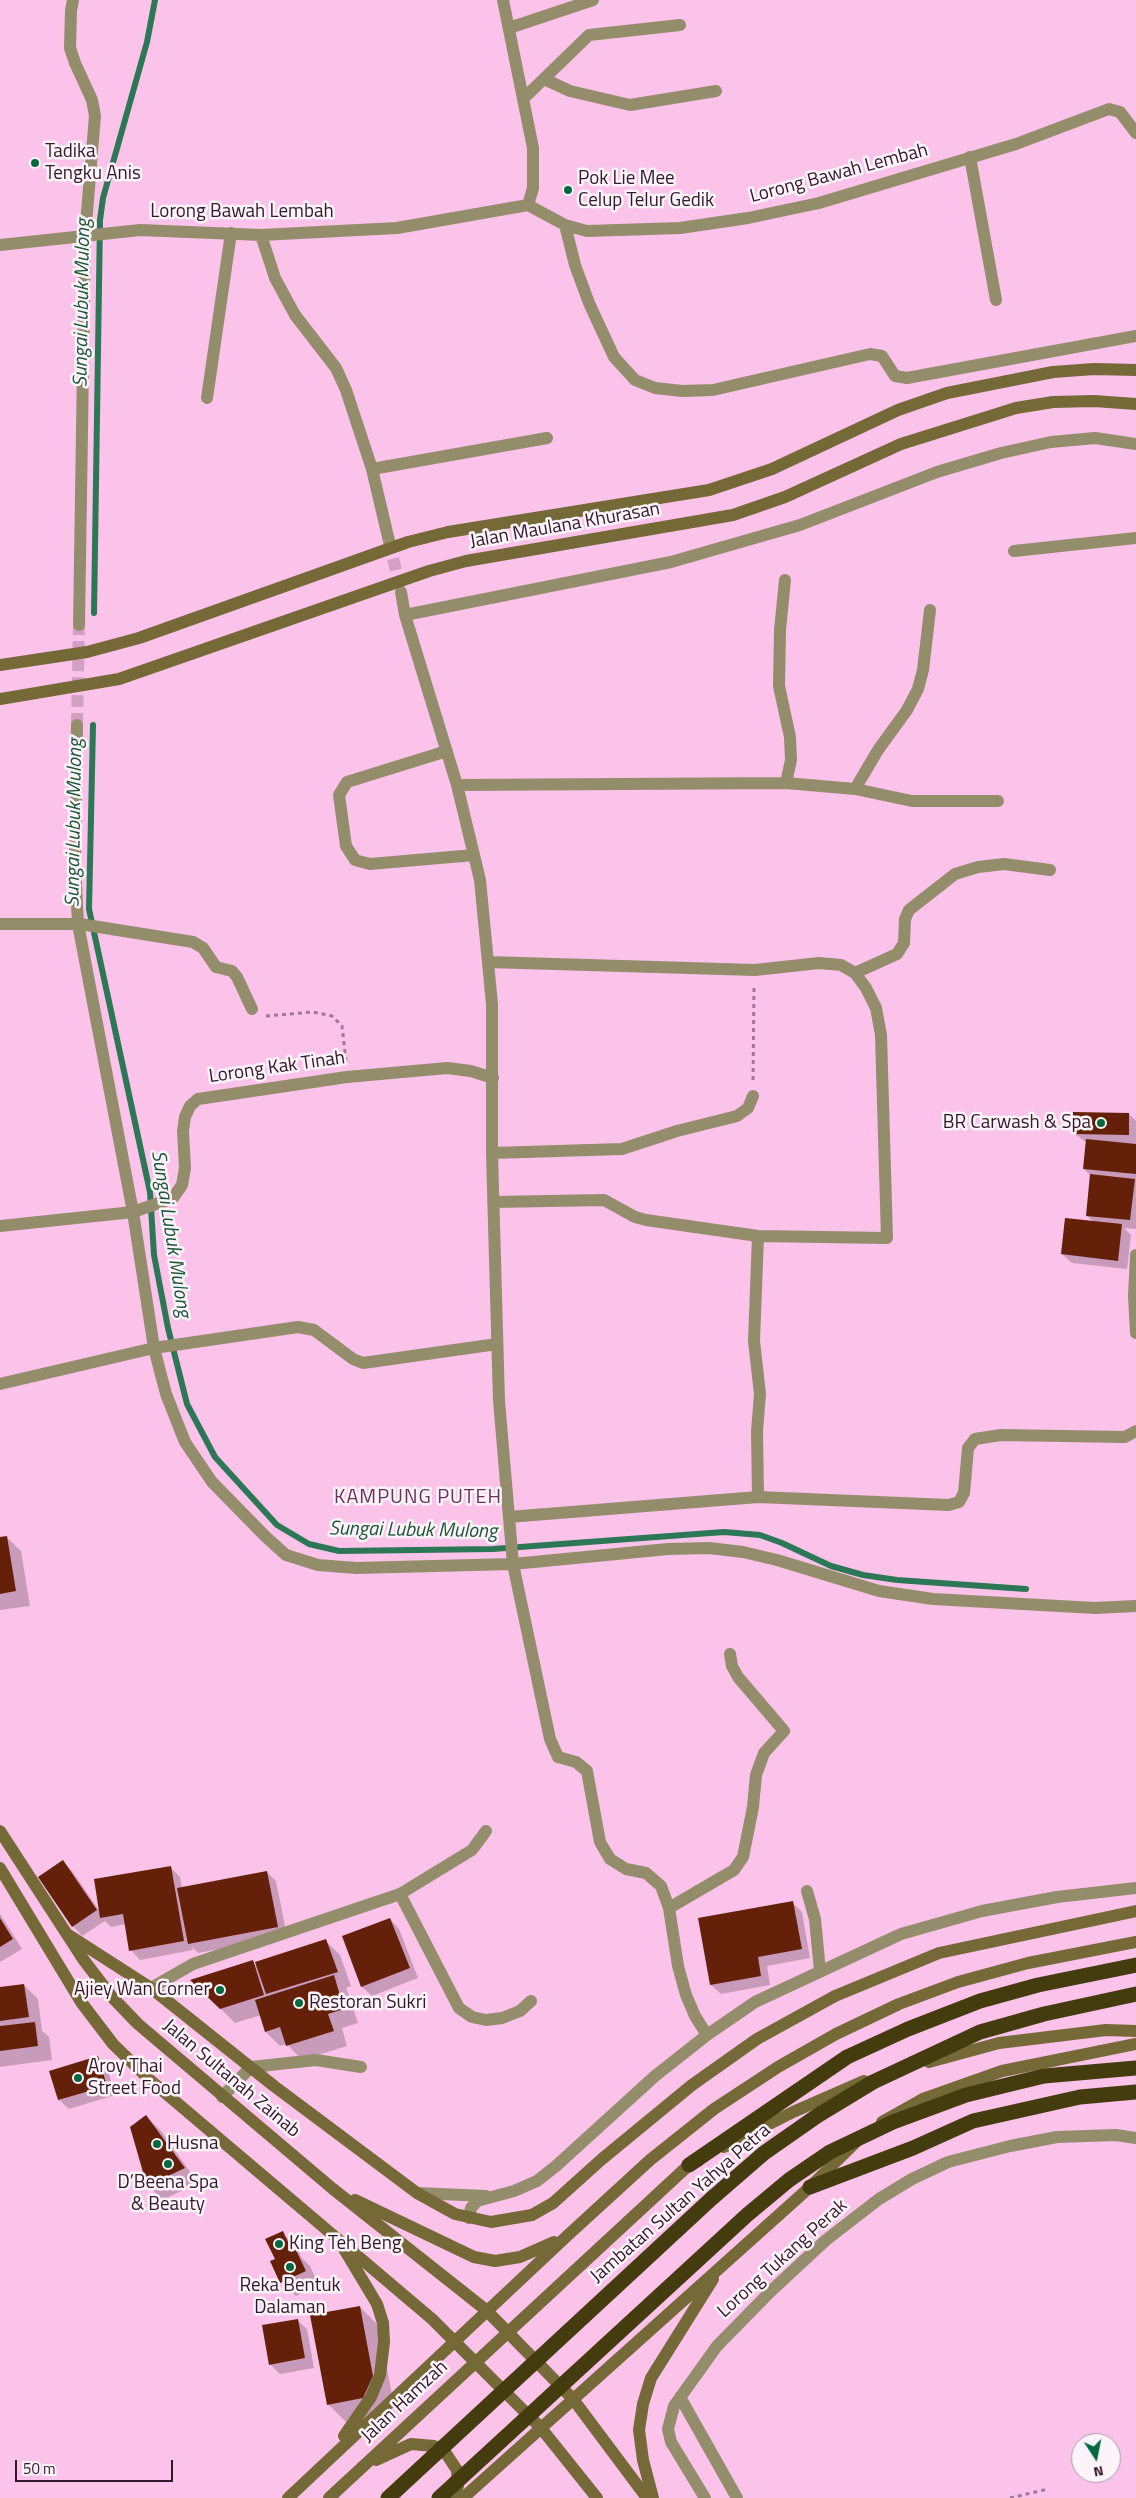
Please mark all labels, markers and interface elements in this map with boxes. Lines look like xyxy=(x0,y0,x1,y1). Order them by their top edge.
street label: Lorong Bawah Lembah xyxy=(748,139,930,209)
place label: Tadika Tengku Anis xyxy=(45,141,141,185)
marker: Tadika Tengku Anis xyxy=(29,157,41,169)
place label: Pok Lie Mee Celup Telur Gedik xyxy=(578,168,714,212)
marker: Pok Lie Mee Celup Telur Gedik xyxy=(562,184,574,196)
street label: Lorong Bawah Lembah xyxy=(150,201,334,223)
water label: Sungai Lubuk Mulong xyxy=(70,219,96,387)
street label: Jalan Maulana Khurasan xyxy=(468,498,662,554)
water label: Sungai Lubuk Mulong xyxy=(62,739,88,907)
street label: Lorong Kak Tinah xyxy=(207,1047,347,1089)
place label: BR Carwash & Spa xyxy=(943,1112,1091,1134)
marker: BR Carwash & Spa xyxy=(1095,1117,1107,1129)
water label: Sungai Lubuk Mulong xyxy=(145,1149,195,1319)
district label: KAMPUNG PUTEH xyxy=(332,1486,504,1510)
water label: Sungai Lubuk Mulong xyxy=(329,1518,497,1544)
place label: Ajiey Wan Corner xyxy=(74,1979,210,2001)
marker: Ajiey Wan Corner xyxy=(214,1984,226,1996)
place label: Restoran Sukri xyxy=(309,1992,426,2014)
marker: Restoran Sukri xyxy=(293,1997,305,2009)
street label: Jalan Sultanah Zainab xyxy=(158,2015,304,2143)
place label: Aroy Thai Street Food xyxy=(88,2056,181,2100)
marker: Aroy Thai Street Food xyxy=(72,2072,84,2084)
street label: Jambatan Sultan Yahya Petra xyxy=(586,2120,776,2288)
place label: Husna xyxy=(167,2133,218,2155)
marker: Husna xyxy=(151,2138,163,2150)
marker: D’Beena Spa & Beauty xyxy=(162,2158,174,2170)
place label: D’Beena Spa & Beauty xyxy=(118,2172,218,2216)
street label: Lorong Tukang Perak xyxy=(713,2195,853,2323)
place label: King Teh Beng xyxy=(289,2233,402,2255)
marker: King Teh Beng xyxy=(273,2238,285,2250)
marker: Reka Bentuk Dalaman xyxy=(284,2261,296,2273)
place label: Reka Bentuk Dalaman xyxy=(239,2275,341,2319)
street label: Jalan Hamzah xyxy=(357,2356,453,2448)
north arrow xyxy=(1071,2433,1121,2483)
scale bar xyxy=(18,2450,175,2482)
text: 50 m xyxy=(23,2457,56,2480)
text: N xyxy=(1092,2461,1106,2483)

